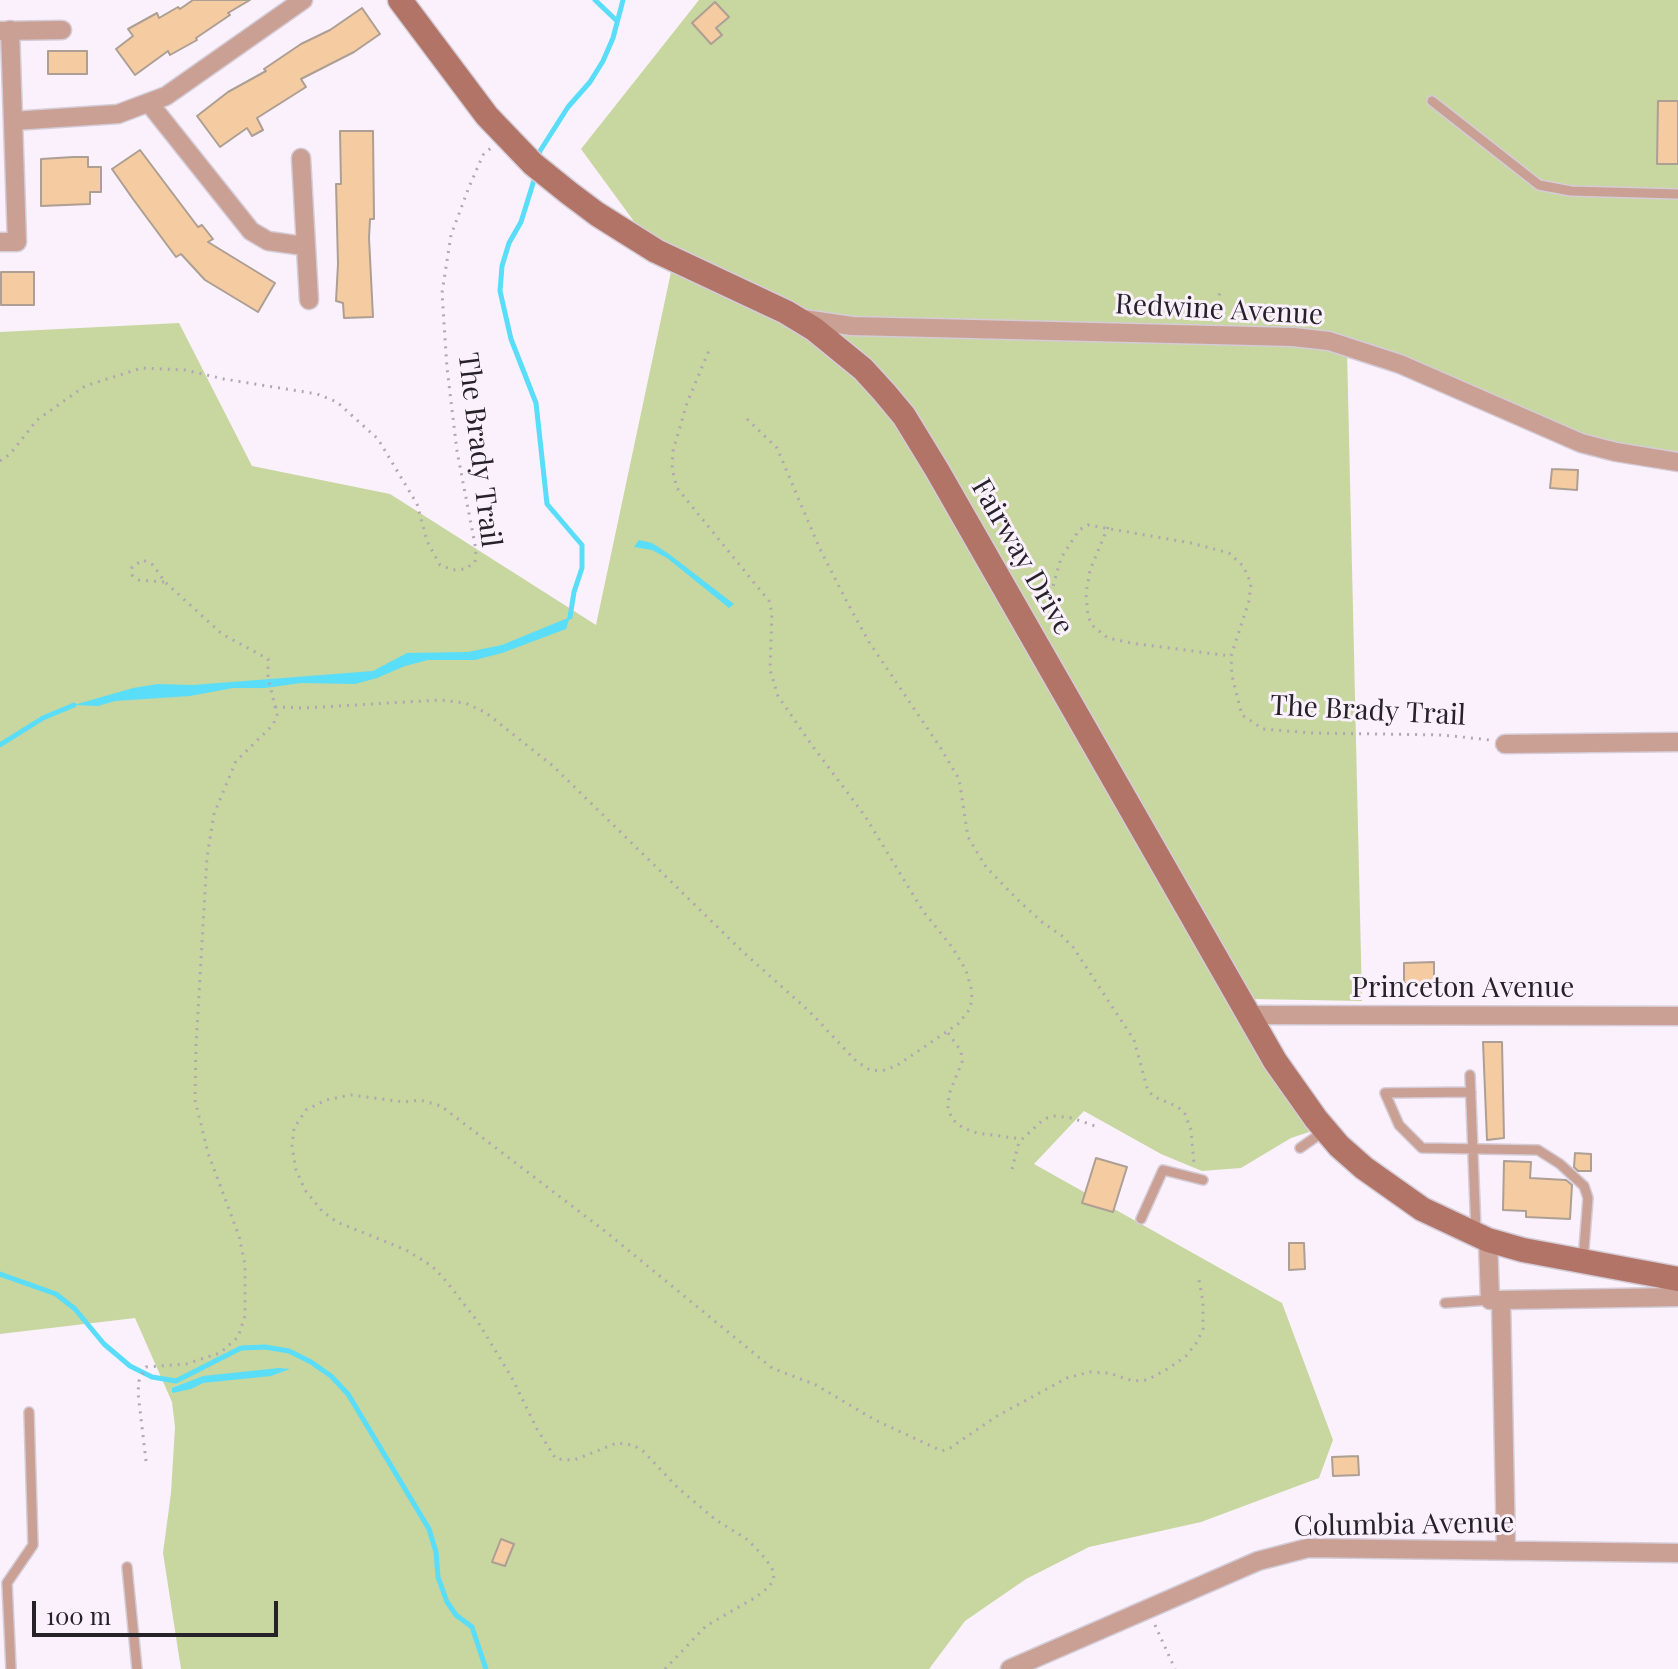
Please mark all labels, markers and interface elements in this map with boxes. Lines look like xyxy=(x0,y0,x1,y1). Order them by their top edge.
street label: Redwine Avenue xyxy=(1114,288,1324,332)
street label: The Brady Trail xyxy=(450,351,508,549)
street label: Fairway Drive xyxy=(964,473,1080,641)
street label: The Brady Trail xyxy=(1269,689,1467,733)
street label: Princeton Avenue xyxy=(1352,971,1574,1005)
street label: Columbia Avenue xyxy=(1293,1506,1515,1544)
scale bar xyxy=(36,1585,282,1635)
text: 100 m xyxy=(46,1599,111,1631)

